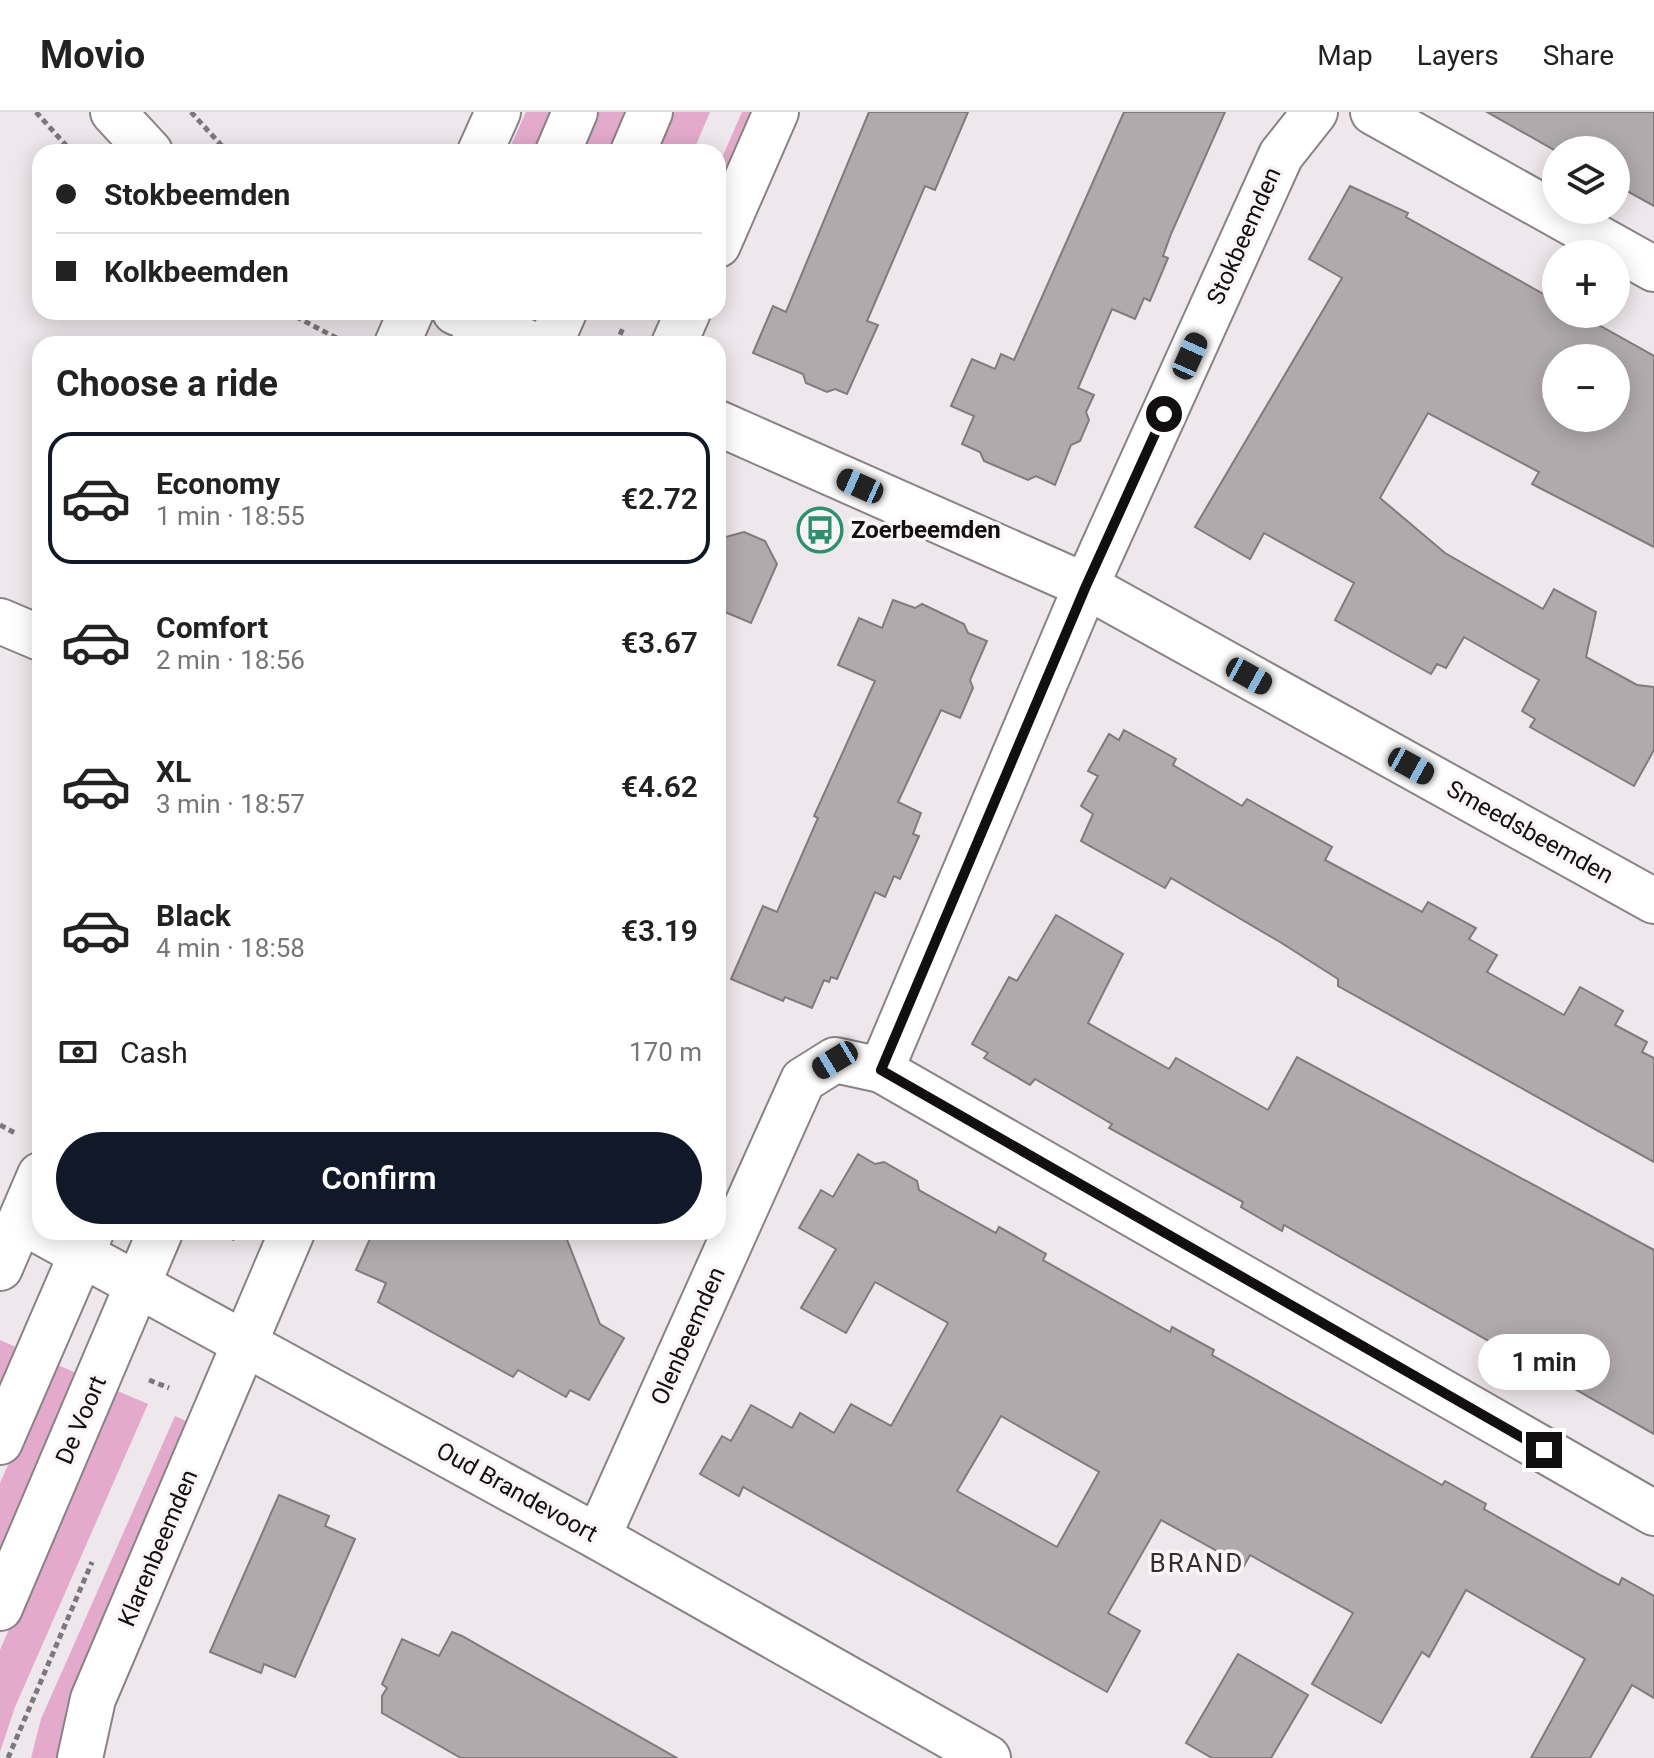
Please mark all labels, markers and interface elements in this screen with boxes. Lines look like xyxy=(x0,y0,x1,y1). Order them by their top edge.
text: Movio xyxy=(40,33,145,77)
text: Map xyxy=(1317,39,1373,72)
text: Layers xyxy=(1417,39,1499,72)
text: Share xyxy=(1543,39,1614,72)
map controls xyxy=(1542,136,1630,432)
button: layers xyxy=(1542,136,1630,224)
street label: Stokbeemden xyxy=(1201,163,1287,309)
text: Stokbeemden xyxy=(104,177,290,212)
button: + xyxy=(1542,240,1630,328)
text: Kolkbeemden xyxy=(104,254,289,289)
car xyxy=(1169,329,1211,383)
button: − xyxy=(1542,344,1630,432)
text: Choose a ride xyxy=(56,363,278,405)
route start xyxy=(1146,396,1182,432)
icon: car xyxy=(60,462,132,534)
car xyxy=(833,465,887,507)
text: Economy xyxy=(156,466,280,501)
text: €2.72 xyxy=(621,481,698,516)
text: 1 min · 18:55 xyxy=(156,501,305,531)
bus stop icon: Zoerbeemden xyxy=(796,506,844,554)
place label: Zoerbeemden xyxy=(851,516,1001,544)
icon: car xyxy=(60,606,132,678)
text: Comfort xyxy=(156,610,268,645)
text: €3.67 xyxy=(621,625,698,660)
text: 2 min · 18:56 xyxy=(156,645,305,675)
car xyxy=(1222,654,1276,698)
car xyxy=(1384,744,1438,788)
icon: car xyxy=(60,750,132,822)
text: XL xyxy=(156,754,191,789)
text: €4.62 xyxy=(621,769,698,804)
street label: Smeedsbeemden xyxy=(1442,775,1618,889)
text: 3 min · 18:57 xyxy=(156,789,305,819)
icon: car xyxy=(60,894,132,966)
text: Black xyxy=(156,898,231,933)
text: €3.19 xyxy=(621,913,698,948)
text: 4 min · 18:58 xyxy=(156,933,305,963)
icon: cash xyxy=(56,1030,100,1074)
text: Cash xyxy=(120,1035,188,1070)
text: 170 m xyxy=(629,1037,702,1067)
car xyxy=(808,1037,862,1083)
button: Confirm xyxy=(56,1132,702,1224)
street label: Olenbeemden xyxy=(645,1263,731,1409)
callout: 1 min xyxy=(1478,1334,1610,1390)
text: 1 min xyxy=(1511,1347,1577,1377)
street label: De Voort xyxy=(50,1372,112,1468)
route end xyxy=(1526,1432,1562,1468)
street label: Oud Brandevoort xyxy=(432,1436,602,1548)
street label: Klarenbeemden xyxy=(112,1466,204,1630)
district label: BRAND xyxy=(1150,1548,1244,1578)

